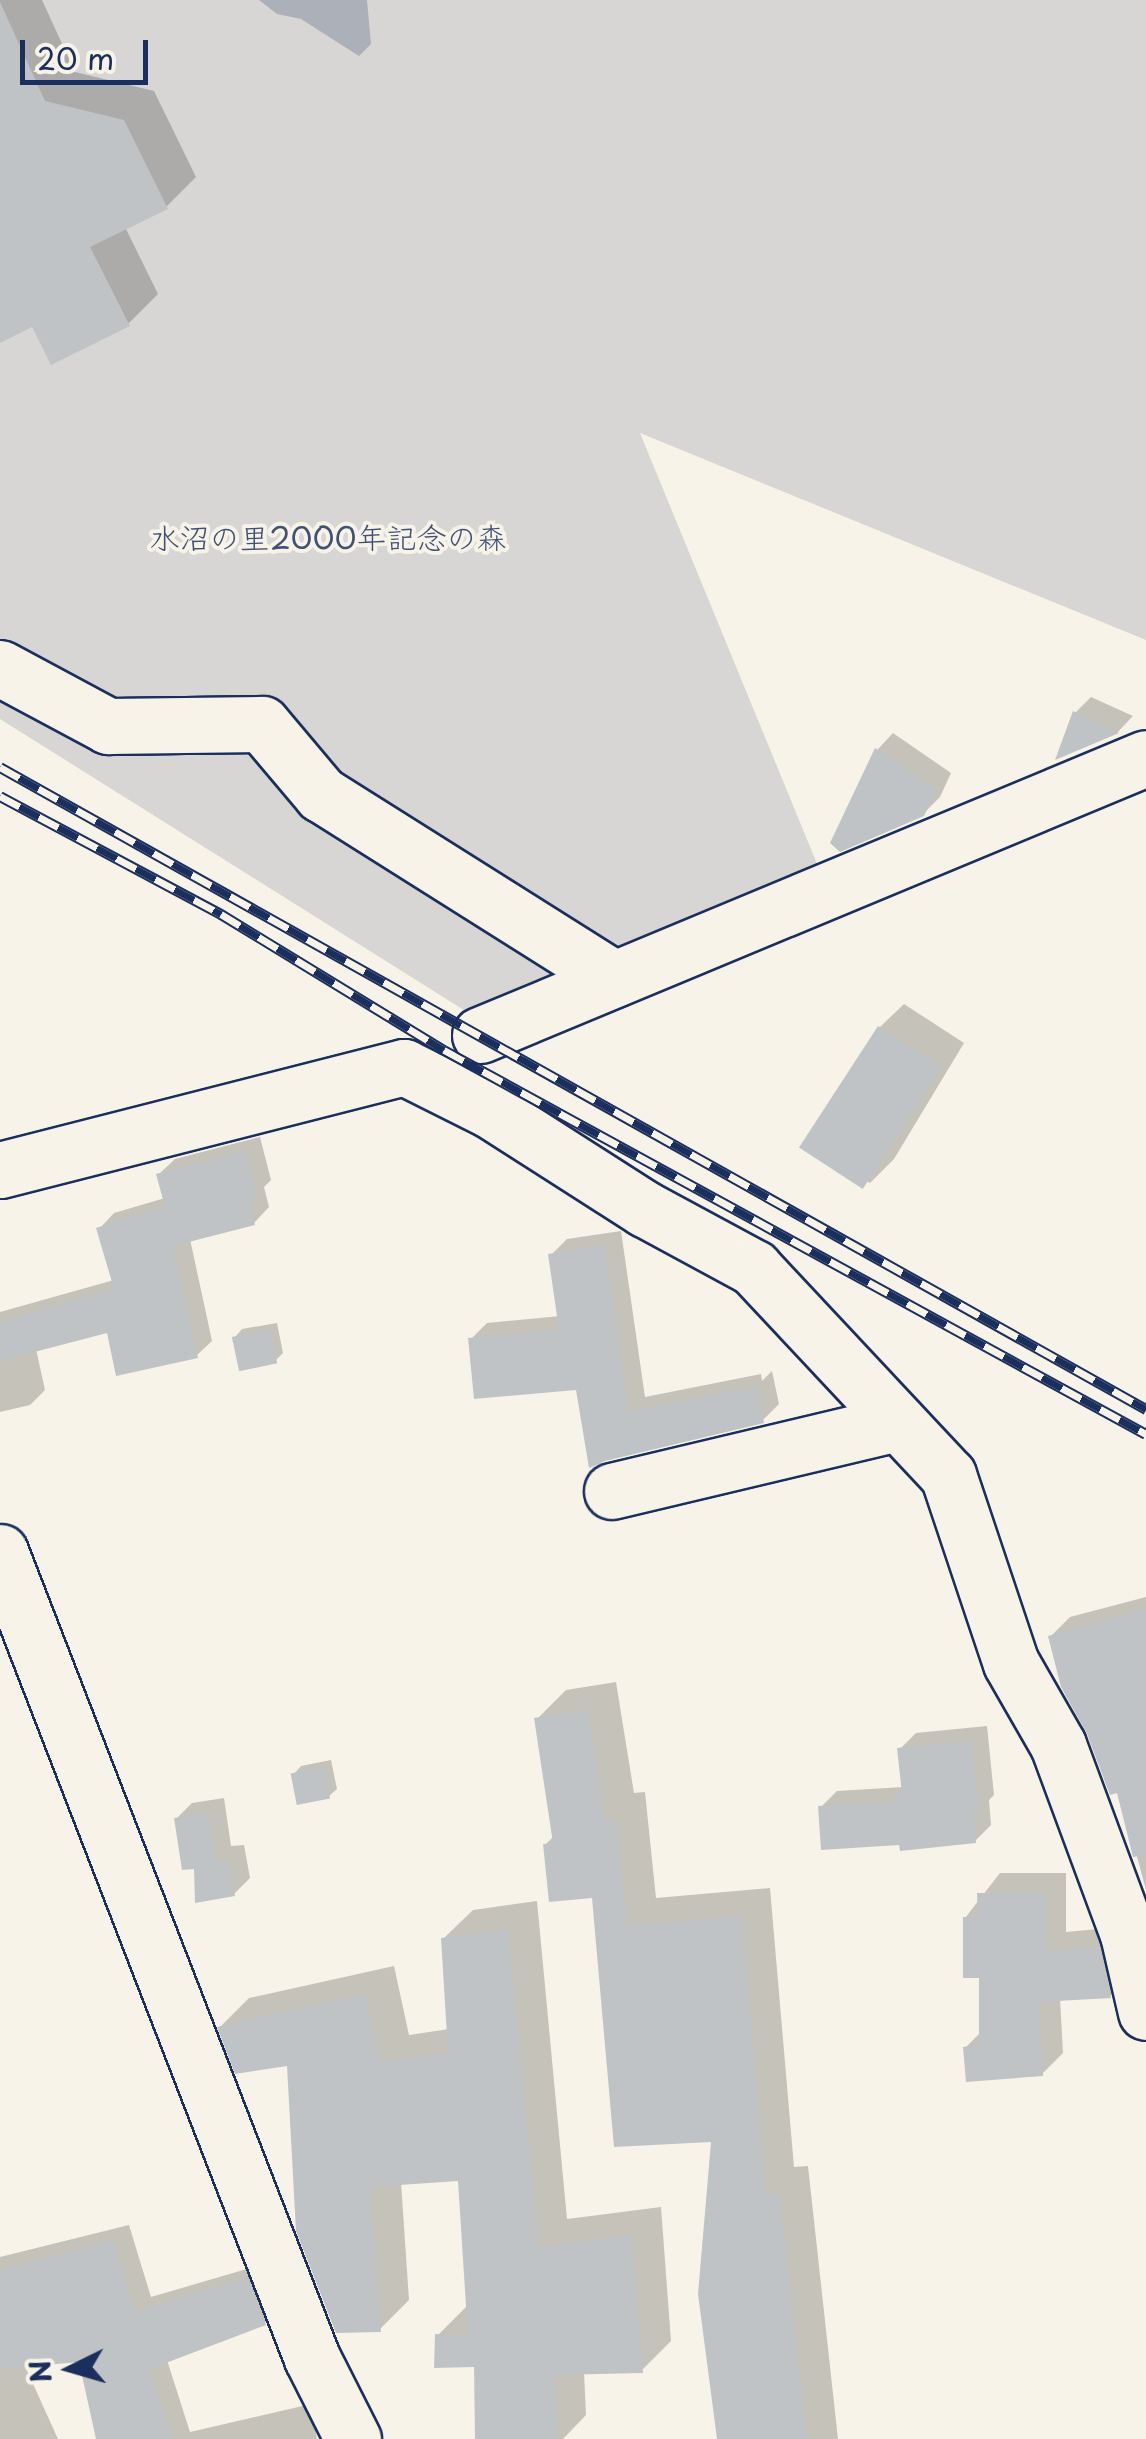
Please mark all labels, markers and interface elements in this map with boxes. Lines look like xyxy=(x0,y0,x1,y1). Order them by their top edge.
scale bar xyxy=(25,20,152,82)
text: 20 m xyxy=(37,35,114,80)
park label: 水沼の里2000年記念の森 xyxy=(150,519,506,555)
north arrow xyxy=(20,2319,120,2419)
text: N xyxy=(17,2359,62,2385)

